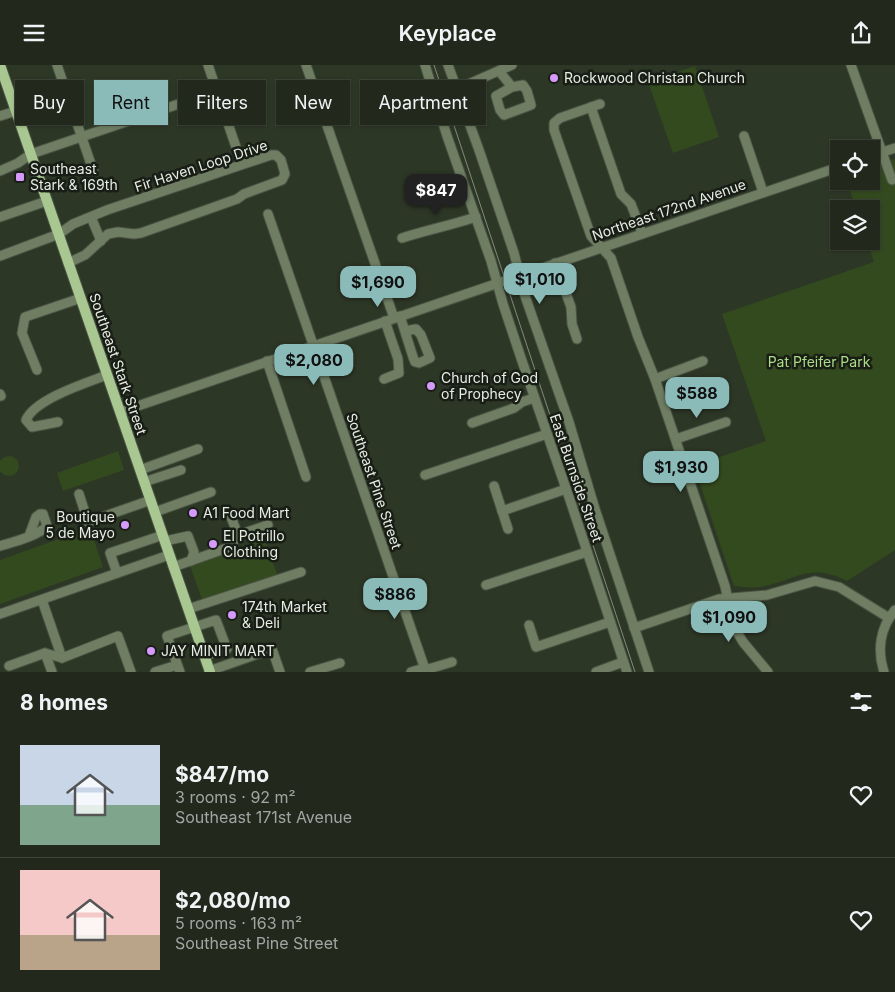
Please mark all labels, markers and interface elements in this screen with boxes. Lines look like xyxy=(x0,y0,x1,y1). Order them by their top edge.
icon: menu xyxy=(20,19,48,47)
icon: share xyxy=(847,19,875,47)
text: Keyplace xyxy=(398,20,497,46)
place label: Rockwood Christan Church xyxy=(564,69,745,86)
marker: Rockwood Christan Church xyxy=(548,72,560,84)
chip: Buy xyxy=(15,80,84,125)
chip: Rent xyxy=(94,80,168,125)
chip: Filters xyxy=(178,80,266,125)
chip: New xyxy=(276,80,350,125)
chip: Apartment xyxy=(360,80,486,125)
street label: Fir Haven Loop Drive xyxy=(132,136,270,195)
map controls xyxy=(830,140,880,250)
button: locate xyxy=(830,140,880,190)
place label: Southeast Stark & 169th xyxy=(30,160,118,193)
marker: Southeast Stark & 169th xyxy=(14,171,26,183)
pin: $847 xyxy=(406,173,466,216)
street label: Northeast 172nd Avenue xyxy=(590,175,748,244)
text: $847 xyxy=(415,180,457,200)
button: layers xyxy=(830,200,880,250)
pin: $1,010 xyxy=(499,263,581,305)
pin: $1,690 xyxy=(337,265,419,308)
text: $1,010 xyxy=(515,269,565,289)
text: $1,690 xyxy=(351,272,405,292)
street label: Southeast Stark Street xyxy=(86,291,151,437)
pin: $2,080 xyxy=(273,343,355,386)
text: $2,080 xyxy=(285,350,343,370)
park label: Pat Pfeifer Park xyxy=(768,353,871,370)
place label: Church of God of Prophecy xyxy=(441,369,538,402)
pin: $588 xyxy=(667,377,727,419)
marker: Church of God of Prophecy xyxy=(425,380,437,392)
text: $588 xyxy=(676,383,718,403)
street label: Southeast Pine Street xyxy=(343,411,406,552)
street label: East Burnside Street xyxy=(547,412,607,545)
pin: $1,930 xyxy=(640,451,722,493)
text: $1,930 xyxy=(654,457,708,477)
place label: A1 Food Mart xyxy=(203,504,290,521)
marker: A1 Food Mart xyxy=(187,507,199,519)
place label: Boutique 5 de Mayo xyxy=(46,508,115,541)
marker: Boutique 5 de Mayo xyxy=(119,519,131,531)
place label: El Potrillo Clothing xyxy=(223,527,285,560)
marker: El Potrillo Clothing xyxy=(207,538,219,550)
pin: $886 xyxy=(365,577,425,620)
text: $886 xyxy=(374,584,416,604)
place label: 174th Market & Deli xyxy=(242,598,327,631)
pin: $1,090 xyxy=(688,601,770,643)
text: $1,090 xyxy=(702,607,756,627)
marker: 174th Market & Deli xyxy=(226,609,238,621)
place label: JAY MINIT MART xyxy=(161,642,275,659)
marker: JAY MINIT MART xyxy=(145,645,157,657)
icon: filters xyxy=(847,688,875,716)
text: 8 homes xyxy=(20,690,108,715)
text: $847/mo xyxy=(175,762,269,787)
icon: home xyxy=(60,765,120,825)
icon: heart xyxy=(847,781,875,809)
text: 3 rooms · 92 m² xyxy=(175,787,296,807)
text: Southeast 171st Avenue xyxy=(175,807,352,827)
text: $2,080/mo xyxy=(175,888,291,913)
icon: home xyxy=(60,890,120,950)
icon: heart xyxy=(847,906,875,934)
text: 5 rooms · 163 m² xyxy=(175,913,302,933)
text: Southeast Pine Street xyxy=(175,933,338,953)

